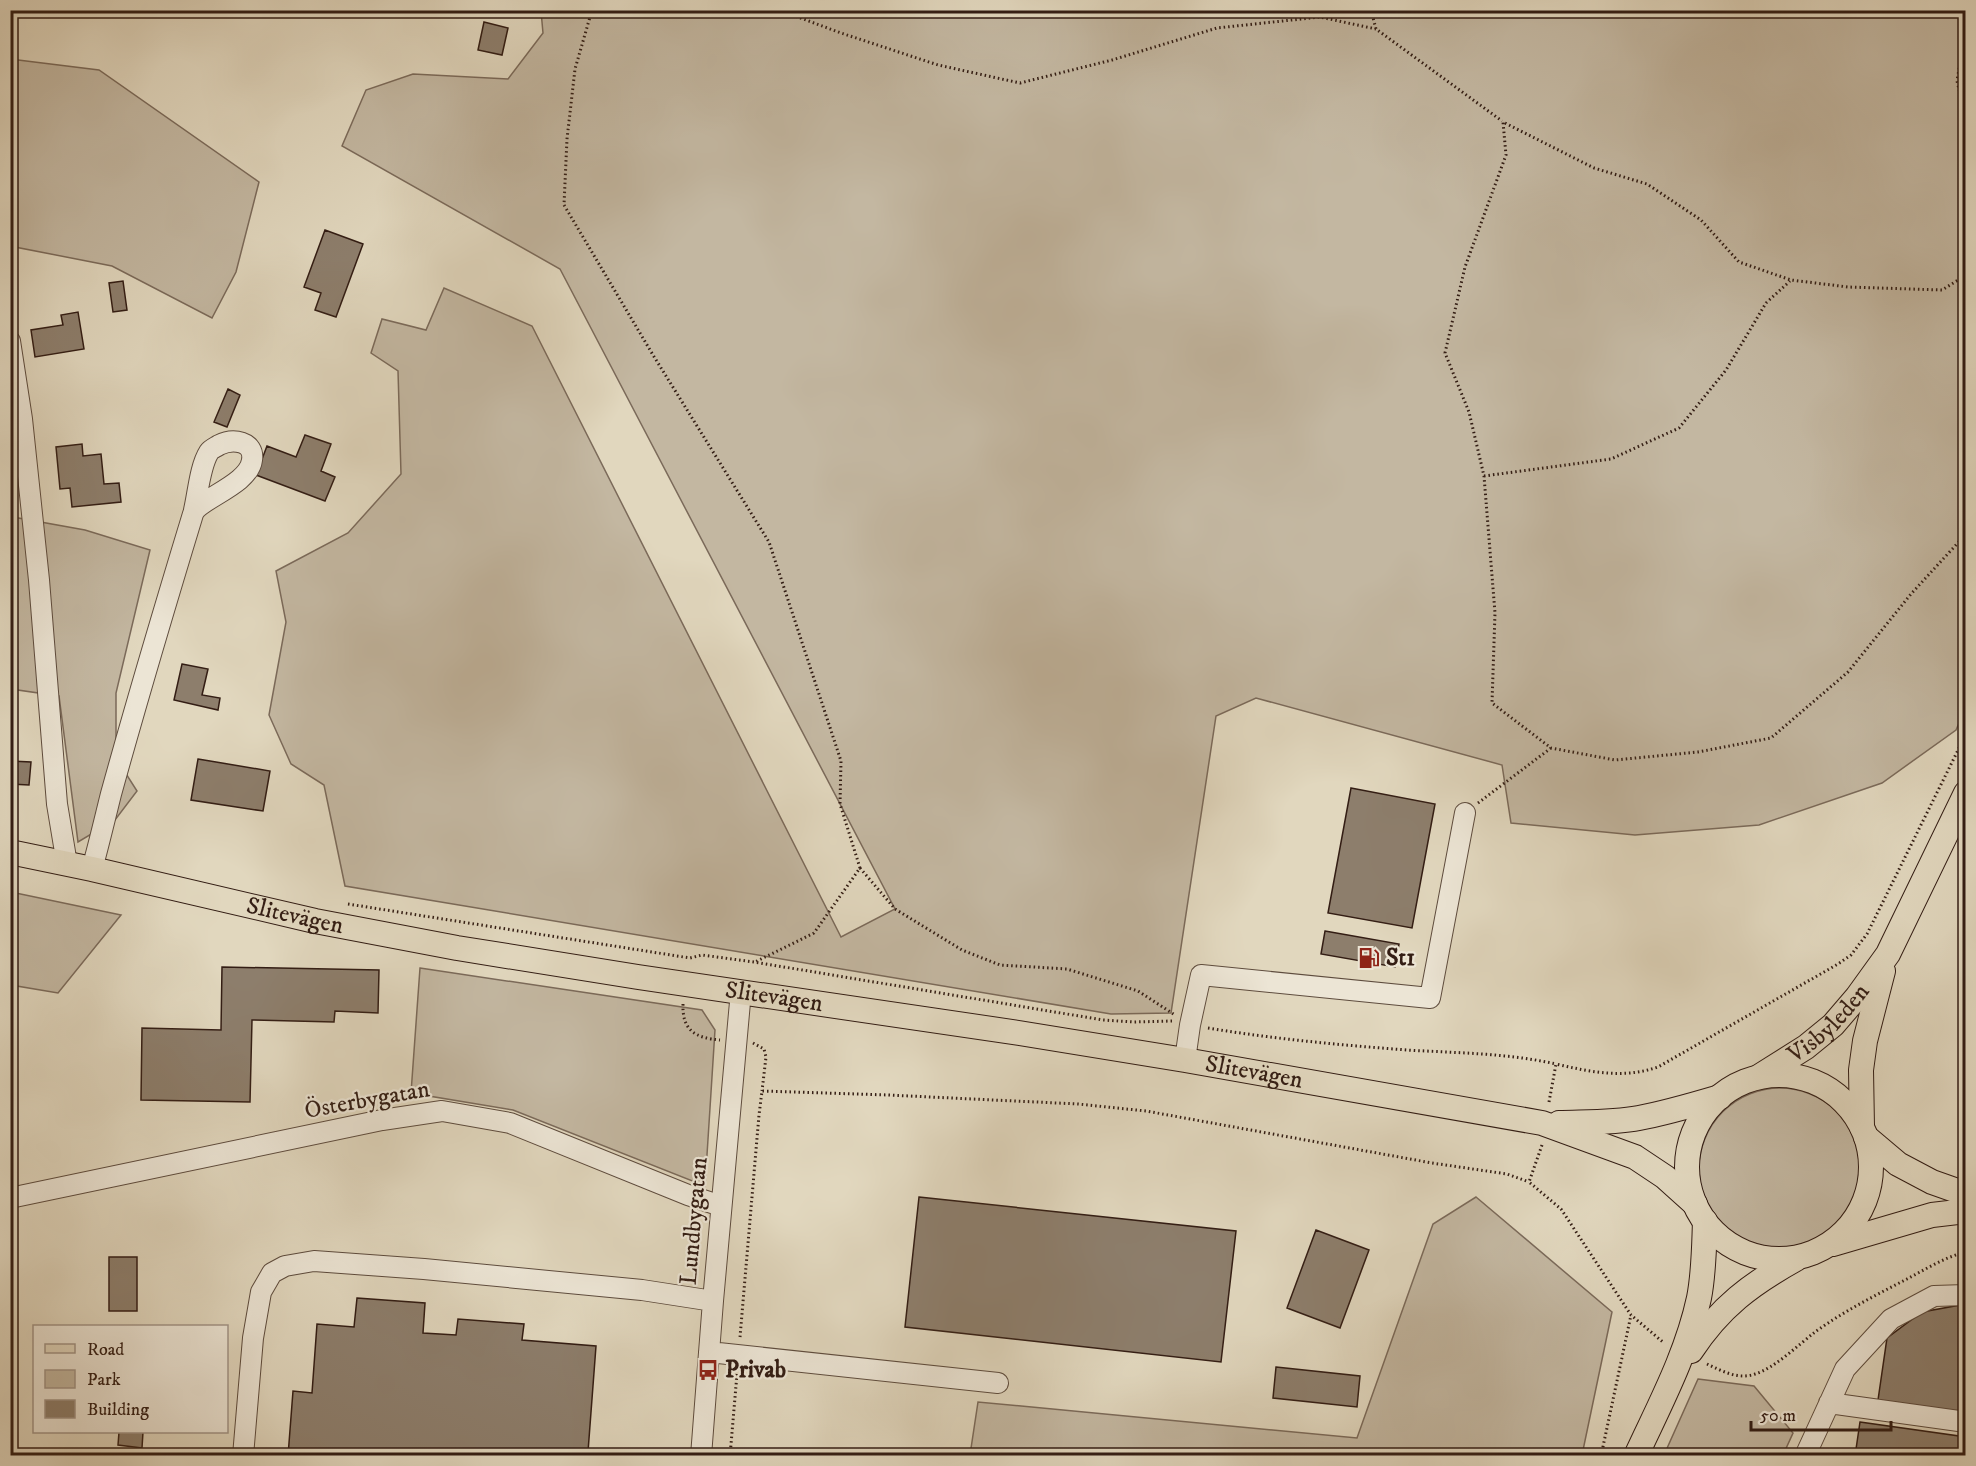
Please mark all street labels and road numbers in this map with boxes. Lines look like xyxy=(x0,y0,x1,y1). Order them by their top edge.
street label: Slitevägen xyxy=(243,891,346,941)
street label: Slitevägen xyxy=(723,975,825,1019)
street label: Visbyleden xyxy=(1781,978,1877,1070)
street label: Slitevägen xyxy=(1203,1049,1306,1096)
street label: Österbygatan xyxy=(302,1074,432,1126)
street label: Lundbygatan xyxy=(673,1155,715,1286)

